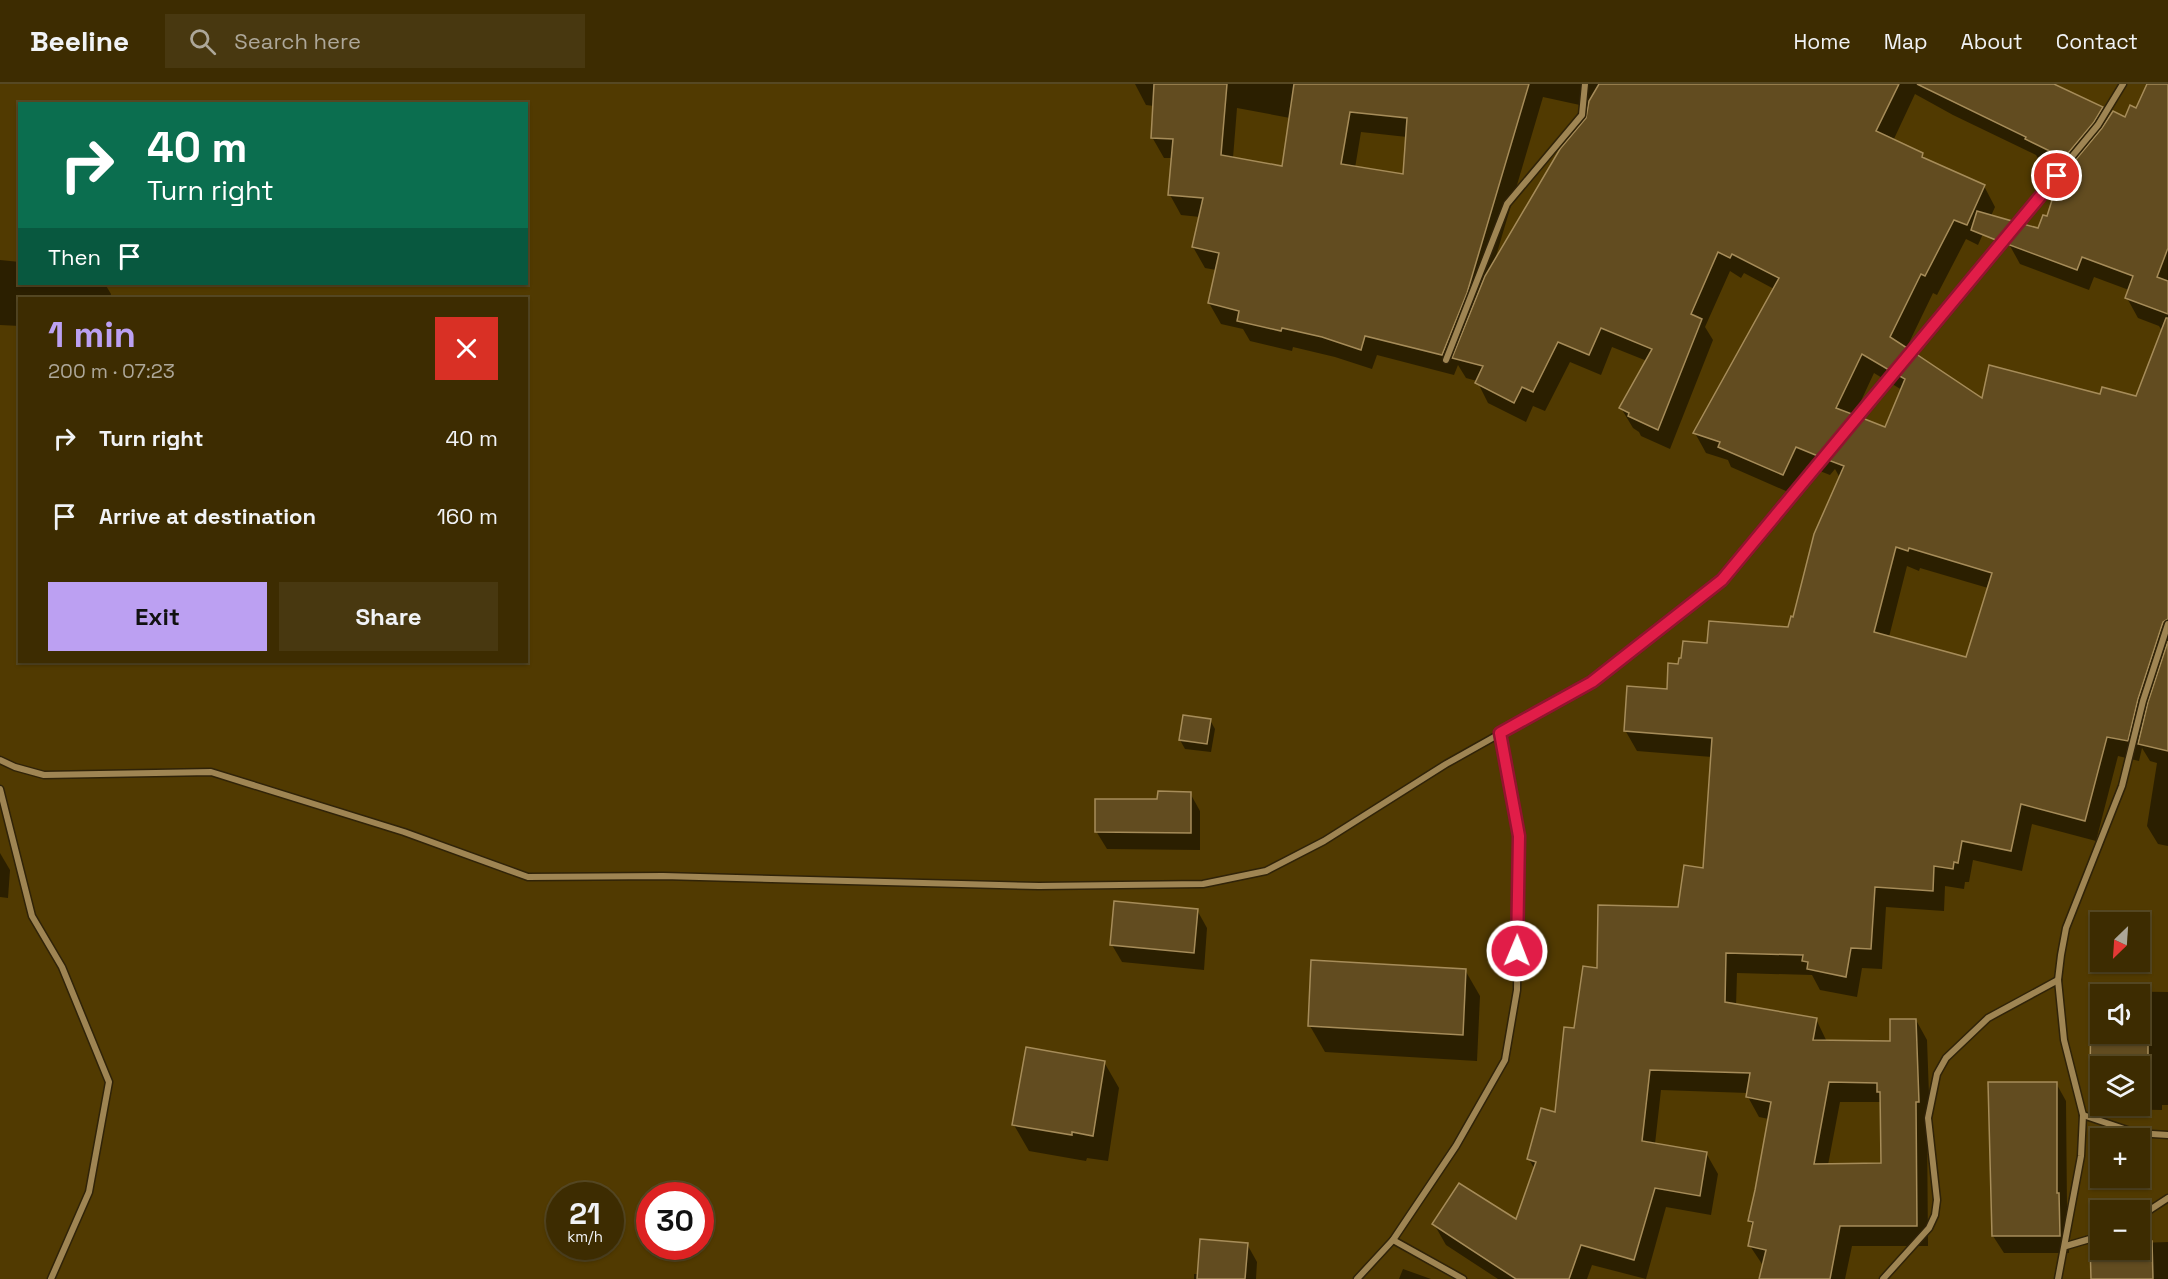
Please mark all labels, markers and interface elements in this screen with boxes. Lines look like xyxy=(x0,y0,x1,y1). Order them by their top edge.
search box xyxy=(165,14,585,68)
text: Beeline xyxy=(30,23,129,59)
icon: search xyxy=(186,25,219,58)
text: Search here xyxy=(234,27,361,55)
text: Home xyxy=(1793,28,1851,55)
text: Map xyxy=(1884,28,1928,55)
text: About xyxy=(1961,28,2023,55)
text: Contact xyxy=(2056,28,2138,55)
text: 40 m xyxy=(147,121,247,174)
icon: right xyxy=(48,126,126,204)
pin xyxy=(2031,150,2082,201)
icon: arrive xyxy=(2040,159,2073,192)
text: Turn right xyxy=(147,173,274,208)
icon: arrive xyxy=(113,240,146,273)
text: Then xyxy=(48,243,101,271)
text: 1 min xyxy=(48,312,136,358)
button: close xyxy=(435,317,498,380)
text: 200 m · 07:23 xyxy=(48,358,175,384)
icon: right xyxy=(48,422,81,455)
text: Turn right xyxy=(99,424,204,452)
text: 40 m xyxy=(446,424,498,452)
icon: arrive xyxy=(48,500,81,533)
text: Arrive at destination xyxy=(99,502,316,530)
text: 160 m xyxy=(437,502,498,530)
button: Exit xyxy=(48,582,267,651)
button: Share xyxy=(279,582,498,651)
north arrow xyxy=(2090,912,2150,972)
map controls xyxy=(2090,912,2150,1260)
position arrow xyxy=(1485,919,1549,983)
button: sound xyxy=(2090,984,2150,1044)
button: layers xyxy=(2090,1056,2150,1116)
button: + xyxy=(2090,1128,2150,1188)
speed limit sign: 30 xyxy=(636,1182,714,1260)
text: 21 xyxy=(569,1194,601,1233)
button: − xyxy=(2090,1200,2150,1260)
text: km/h xyxy=(567,1227,603,1246)

